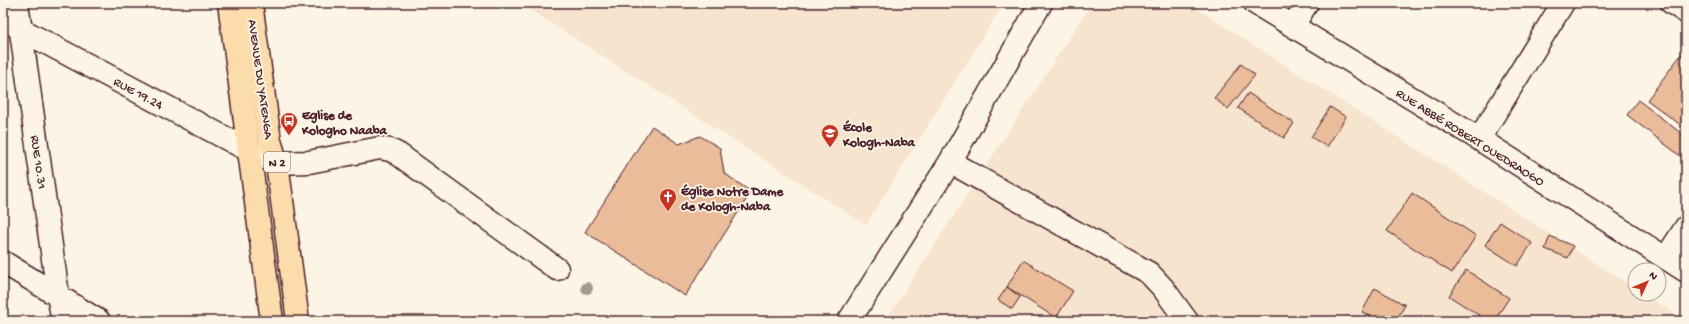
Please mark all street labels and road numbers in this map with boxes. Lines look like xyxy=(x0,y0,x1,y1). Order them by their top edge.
street label: AVENUE DU YATENGA xyxy=(244,19,276,141)
street label: RUE 19.24 xyxy=(111,75,165,113)
street label: RUE ABBÉ ROBERT OUEDRAOGO xyxy=(1393,85,1547,190)
street label: RUE 10.31 xyxy=(26,134,49,190)
road number: N 2 xyxy=(264,152,290,172)

